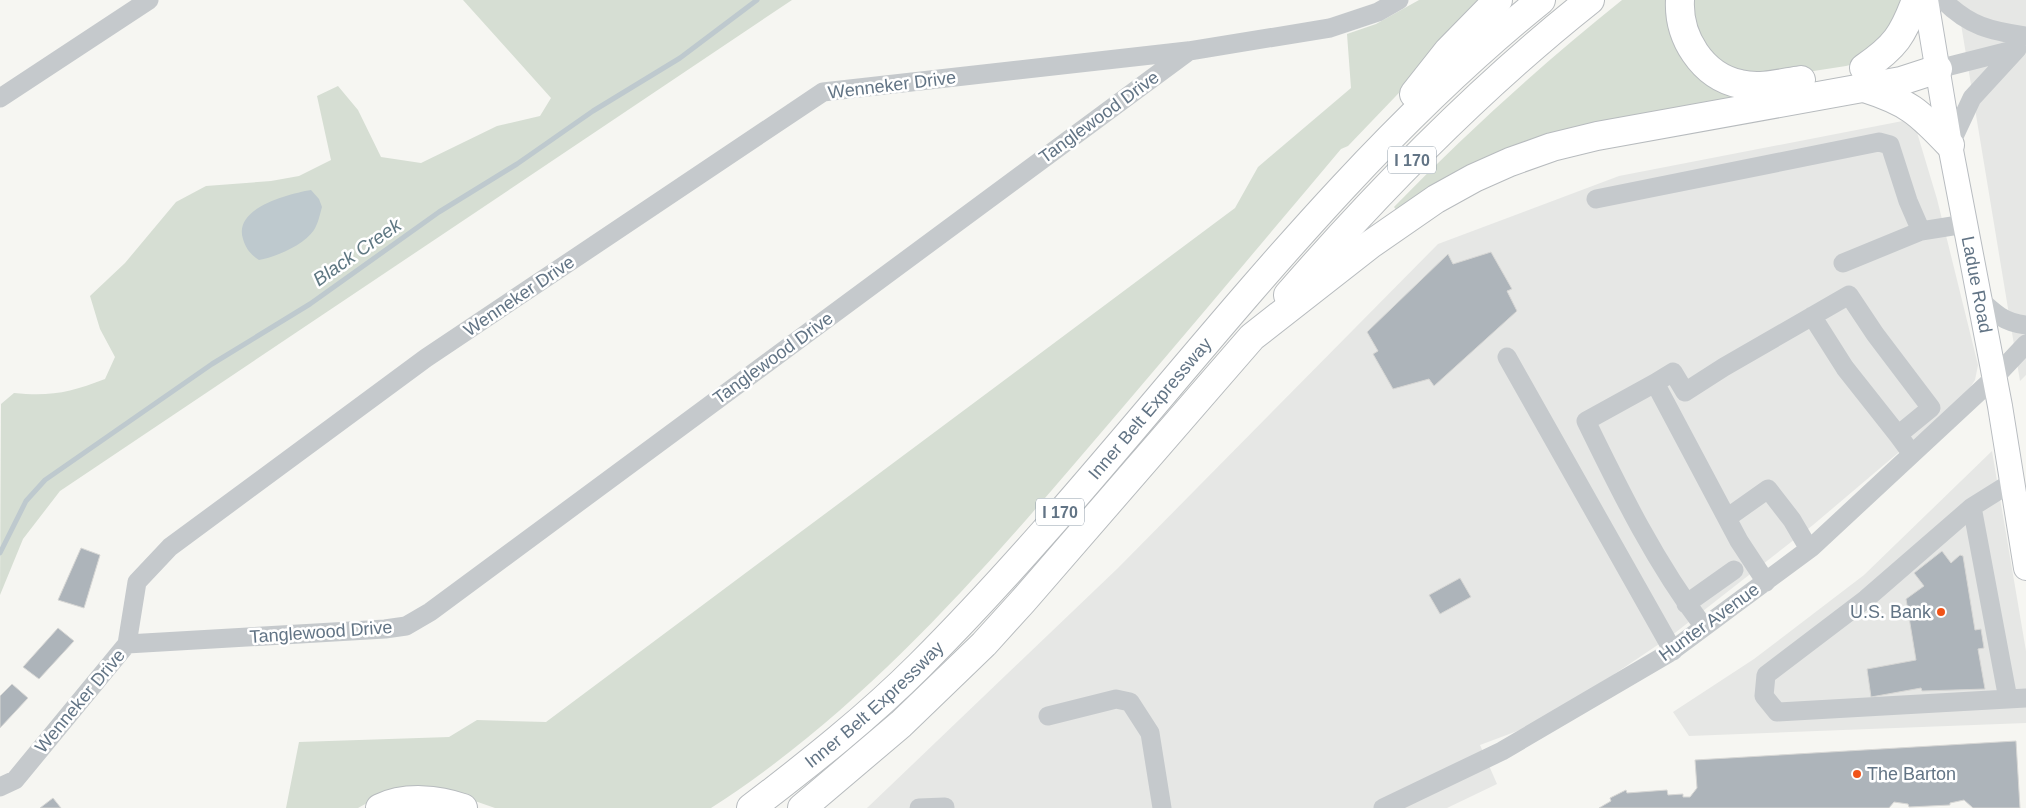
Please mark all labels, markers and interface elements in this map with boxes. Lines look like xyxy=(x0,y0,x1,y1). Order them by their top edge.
street label: Wenneker Drive xyxy=(827,67,957,103)
street label: Tanglewood Drive xyxy=(1035,67,1163,167)
road number: I 170 xyxy=(1388,146,1436,174)
water label: Black Creek xyxy=(309,213,406,290)
street label: Ladue Road xyxy=(1958,234,1996,335)
street label: Wenneker Drive xyxy=(460,252,578,340)
street label: Tanglewood Drive xyxy=(709,308,837,408)
street label: Inner Belt Expressway xyxy=(1084,334,1216,483)
road number: I 170 xyxy=(1036,498,1084,526)
street label: Hunter Avenue xyxy=(1655,579,1763,665)
place label: U.S. Bank xyxy=(1850,602,1932,622)
marker: U.S. Bank xyxy=(1935,606,1947,618)
street label: Tanglewood Drive xyxy=(249,617,393,647)
street label: Inner Belt Expressway xyxy=(801,637,948,772)
street label: Wenneker Drive xyxy=(31,645,129,757)
place label: The Barton xyxy=(1867,764,1956,784)
marker: The Barton xyxy=(1851,768,1863,780)

